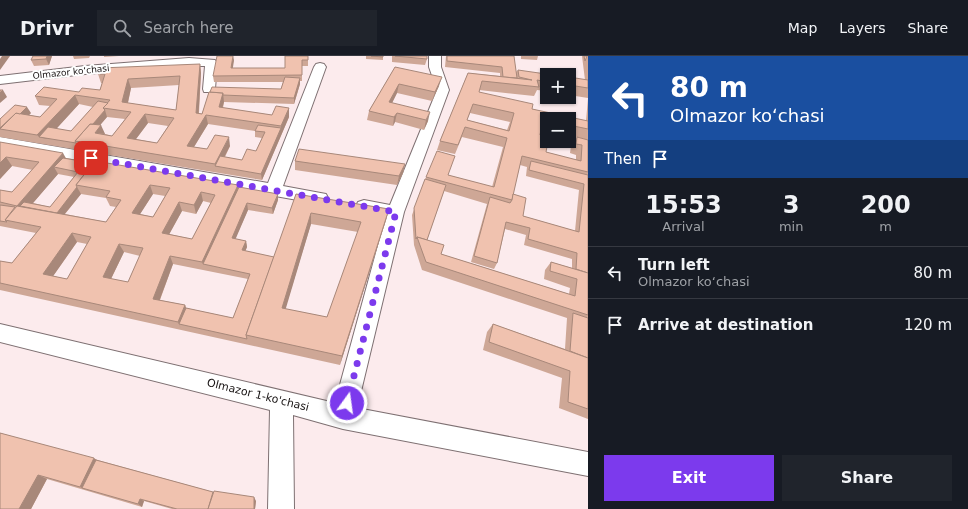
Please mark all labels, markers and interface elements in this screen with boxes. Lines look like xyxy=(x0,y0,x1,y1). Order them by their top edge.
search box xyxy=(97,10,377,46)
text: Drivr xyxy=(20,17,73,39)
icon: search xyxy=(111,17,133,39)
text: Search here xyxy=(143,19,234,37)
text: Map xyxy=(788,20,817,36)
text: Layers xyxy=(839,20,886,36)
text: Share xyxy=(908,20,948,36)
street label: Olmazor koʻchasi xyxy=(32,63,110,81)
map controls xyxy=(540,68,576,148)
button: + xyxy=(540,68,576,104)
text: 80 m xyxy=(670,71,748,104)
icon: left xyxy=(604,72,656,124)
text: Olmazor koʻchasi xyxy=(670,105,825,126)
button: − xyxy=(540,112,576,148)
pin xyxy=(74,141,108,175)
icon: arrive xyxy=(80,147,102,169)
icon: arrive xyxy=(649,148,671,170)
text: Then xyxy=(604,150,641,168)
text: 15:53 xyxy=(645,191,722,219)
text: 3 xyxy=(783,191,799,219)
text: 200 xyxy=(861,191,911,219)
text: Arrival xyxy=(662,219,705,234)
text: min xyxy=(779,219,803,234)
text: m xyxy=(879,219,892,234)
text: Turn left xyxy=(638,256,710,274)
icon: left xyxy=(604,262,626,284)
text: 80 m xyxy=(914,264,952,282)
text: Olmazor koʻchasi xyxy=(638,274,750,289)
icon: arrive xyxy=(604,314,626,336)
text: Arrive at destination xyxy=(638,316,813,334)
text: 120 m xyxy=(904,316,952,334)
street label: Olmazor 1-ko'chasi xyxy=(206,376,310,414)
position arrow xyxy=(326,382,368,424)
button: Exit xyxy=(604,455,774,501)
button: Share xyxy=(782,455,952,501)

